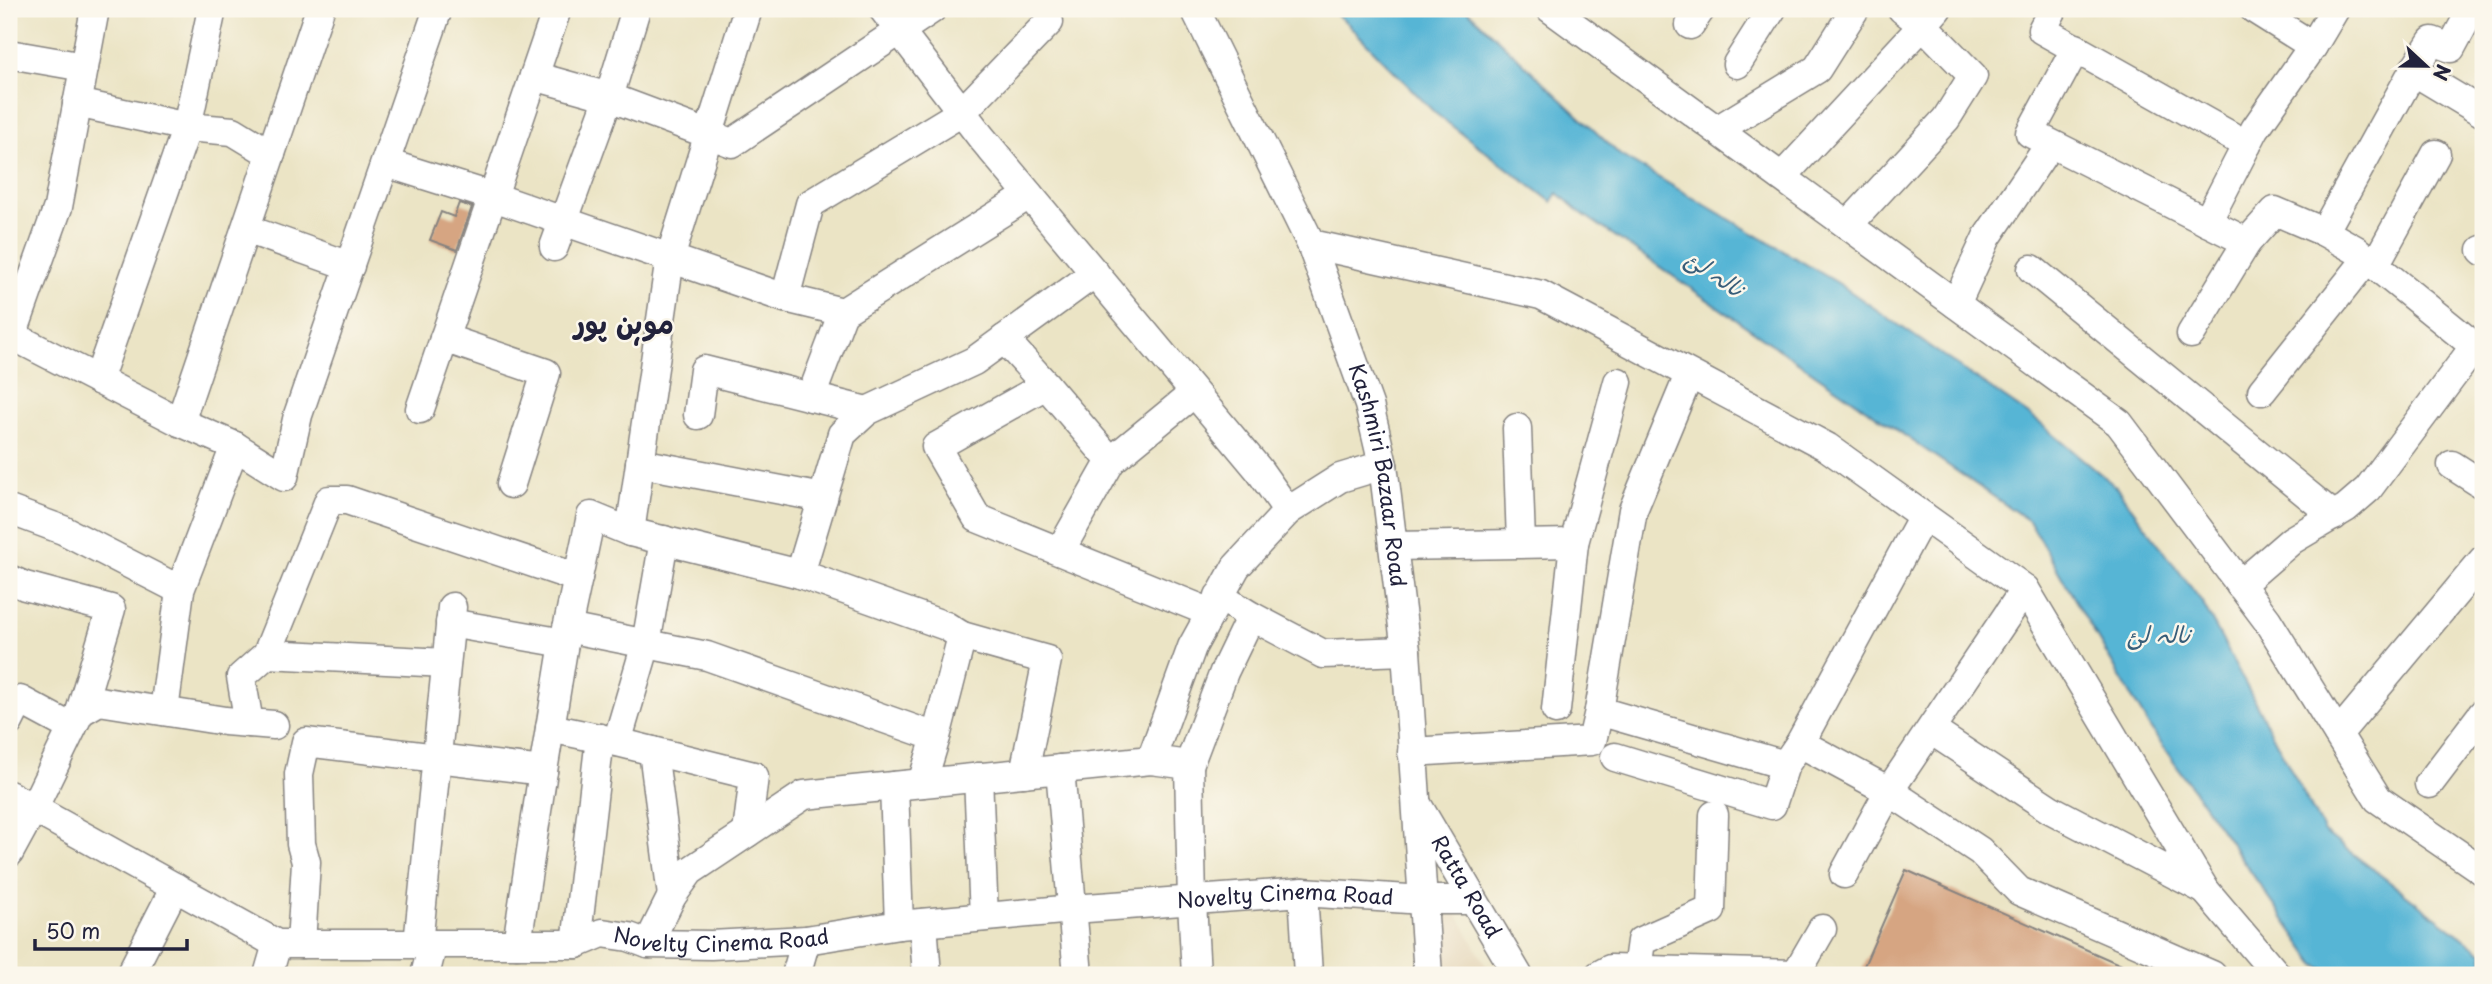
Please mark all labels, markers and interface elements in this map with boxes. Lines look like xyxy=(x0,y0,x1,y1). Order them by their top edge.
north arrow xyxy=(2390,32,2460,102)
text: N xyxy=(2427,61,2458,85)
water label: نالہ لئ xyxy=(1679,240,1753,306)
district label: موہن پور xyxy=(571,301,674,346)
street label: Kashmiri Bazaar Road xyxy=(1341,359,1416,589)
water label: نالہ لئ xyxy=(2127,616,2192,651)
street label: Ratta Road xyxy=(1425,828,1511,943)
street label: Novelty Cinema Road xyxy=(1176,874,1394,915)
scale bar xyxy=(35,907,187,951)
text: 50 m xyxy=(46,914,100,946)
street label: Novelty Cinema Road xyxy=(612,917,831,959)

